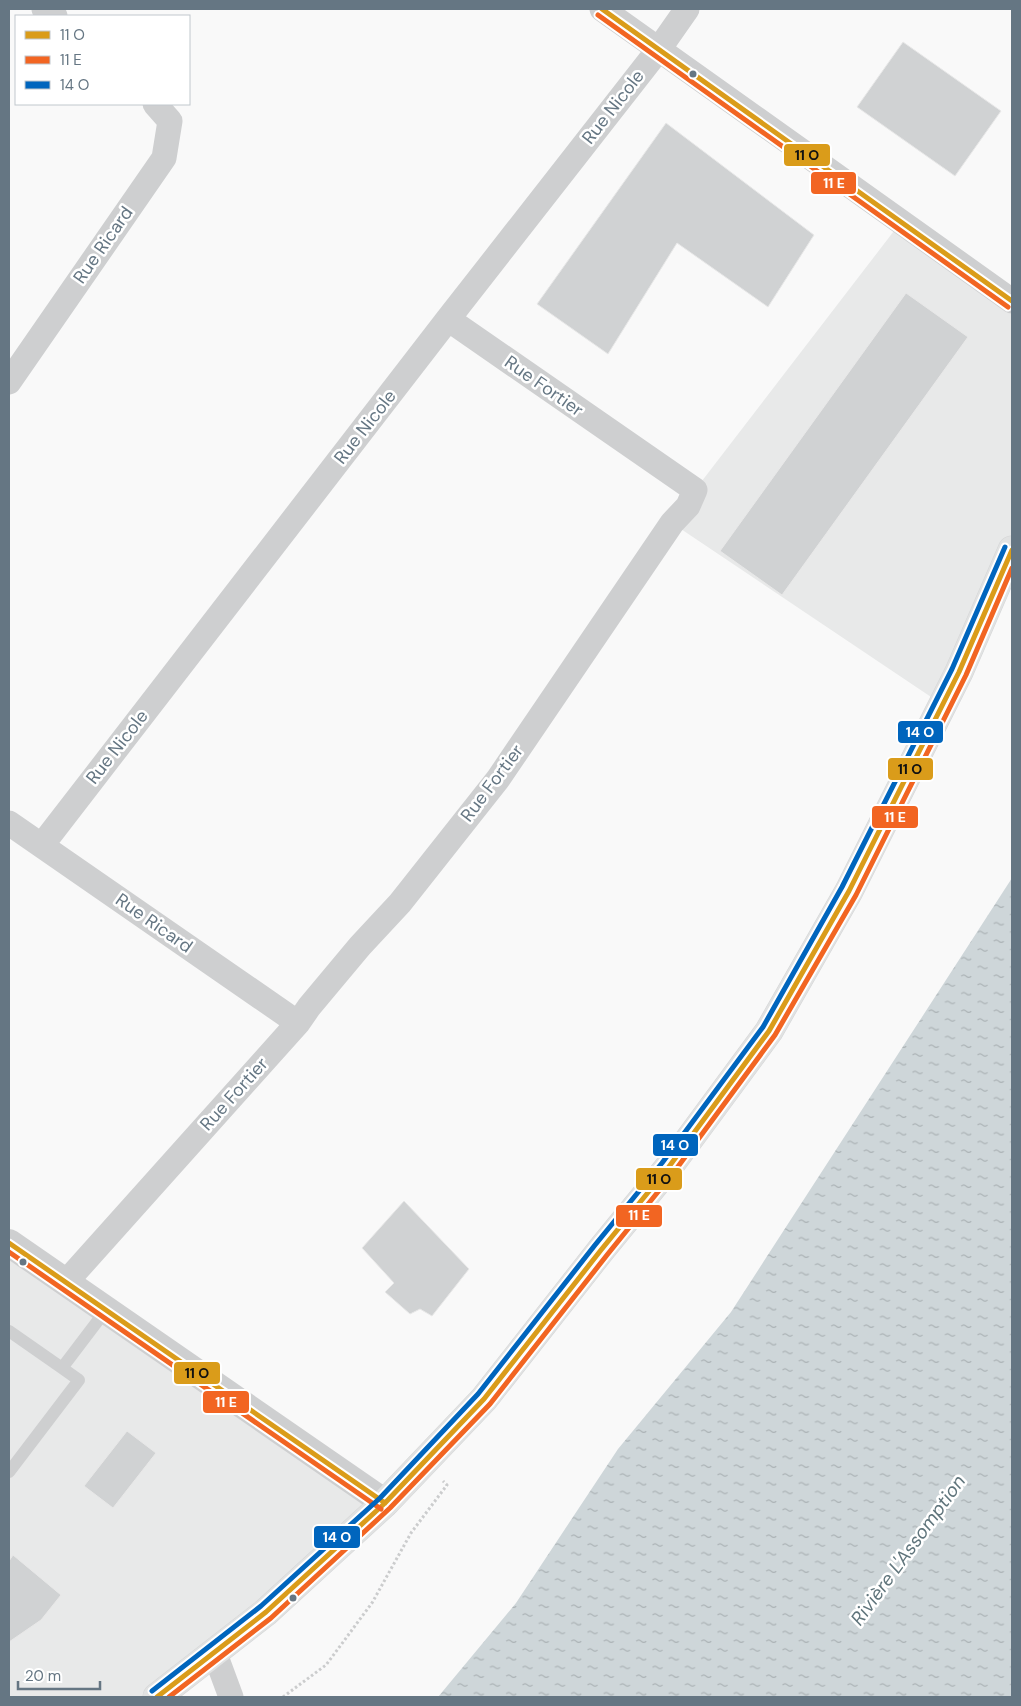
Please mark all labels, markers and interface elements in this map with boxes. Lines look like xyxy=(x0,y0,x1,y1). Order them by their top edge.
legend xyxy=(15,15,190,105)
text: 11 O xyxy=(60,25,85,45)
text: 11 E xyxy=(60,50,82,70)
street label: Rue Nicole xyxy=(576,65,650,149)
unlabelled marker xyxy=(688,69,698,79)
text: 14 O xyxy=(60,75,89,95)
line badge: 11 O xyxy=(783,143,831,167)
text: 11 O xyxy=(795,146,819,164)
line badge: 11 E xyxy=(810,171,857,195)
text: 11 E xyxy=(823,174,845,192)
street label: Rue Ricard xyxy=(68,202,138,288)
street label: Rue Fortier xyxy=(500,350,588,422)
street label: Rue Nicole xyxy=(328,385,402,469)
street label: Rue Nicole xyxy=(80,705,154,789)
line badge: 14 O xyxy=(897,720,944,744)
text: 14 O xyxy=(906,723,934,741)
street label: Rue Fortier xyxy=(455,739,529,827)
line badge: 11 O xyxy=(887,757,934,781)
text: 11 O xyxy=(898,760,922,778)
line badge: 11 E xyxy=(871,805,919,829)
text: 11 E xyxy=(884,808,906,826)
street label: Rue Ricard xyxy=(111,888,197,958)
street label: Rue Fortier xyxy=(195,1052,274,1136)
line badge: 14 O xyxy=(652,1133,699,1157)
text: 14 O xyxy=(661,1136,689,1154)
line badge: 11 O xyxy=(635,1167,683,1191)
text: 11 O xyxy=(647,1170,671,1188)
line badge: 11 E xyxy=(615,1204,663,1228)
text: 11 E xyxy=(628,1206,650,1224)
unlabelled marker xyxy=(18,1257,28,1267)
line badge: 11 O xyxy=(173,1361,221,1385)
text: 11 O xyxy=(185,1364,209,1382)
line badge: 11 E xyxy=(202,1390,250,1414)
text: 11 E xyxy=(215,1393,237,1411)
water label: Rivière L'Assomption xyxy=(845,1470,971,1630)
line badge: 14 O xyxy=(313,1525,361,1549)
text: 14 O xyxy=(323,1528,351,1546)
unlabelled marker xyxy=(288,1593,298,1603)
scale bar xyxy=(18,1658,100,1690)
text: 20 m xyxy=(25,1666,61,1686)

